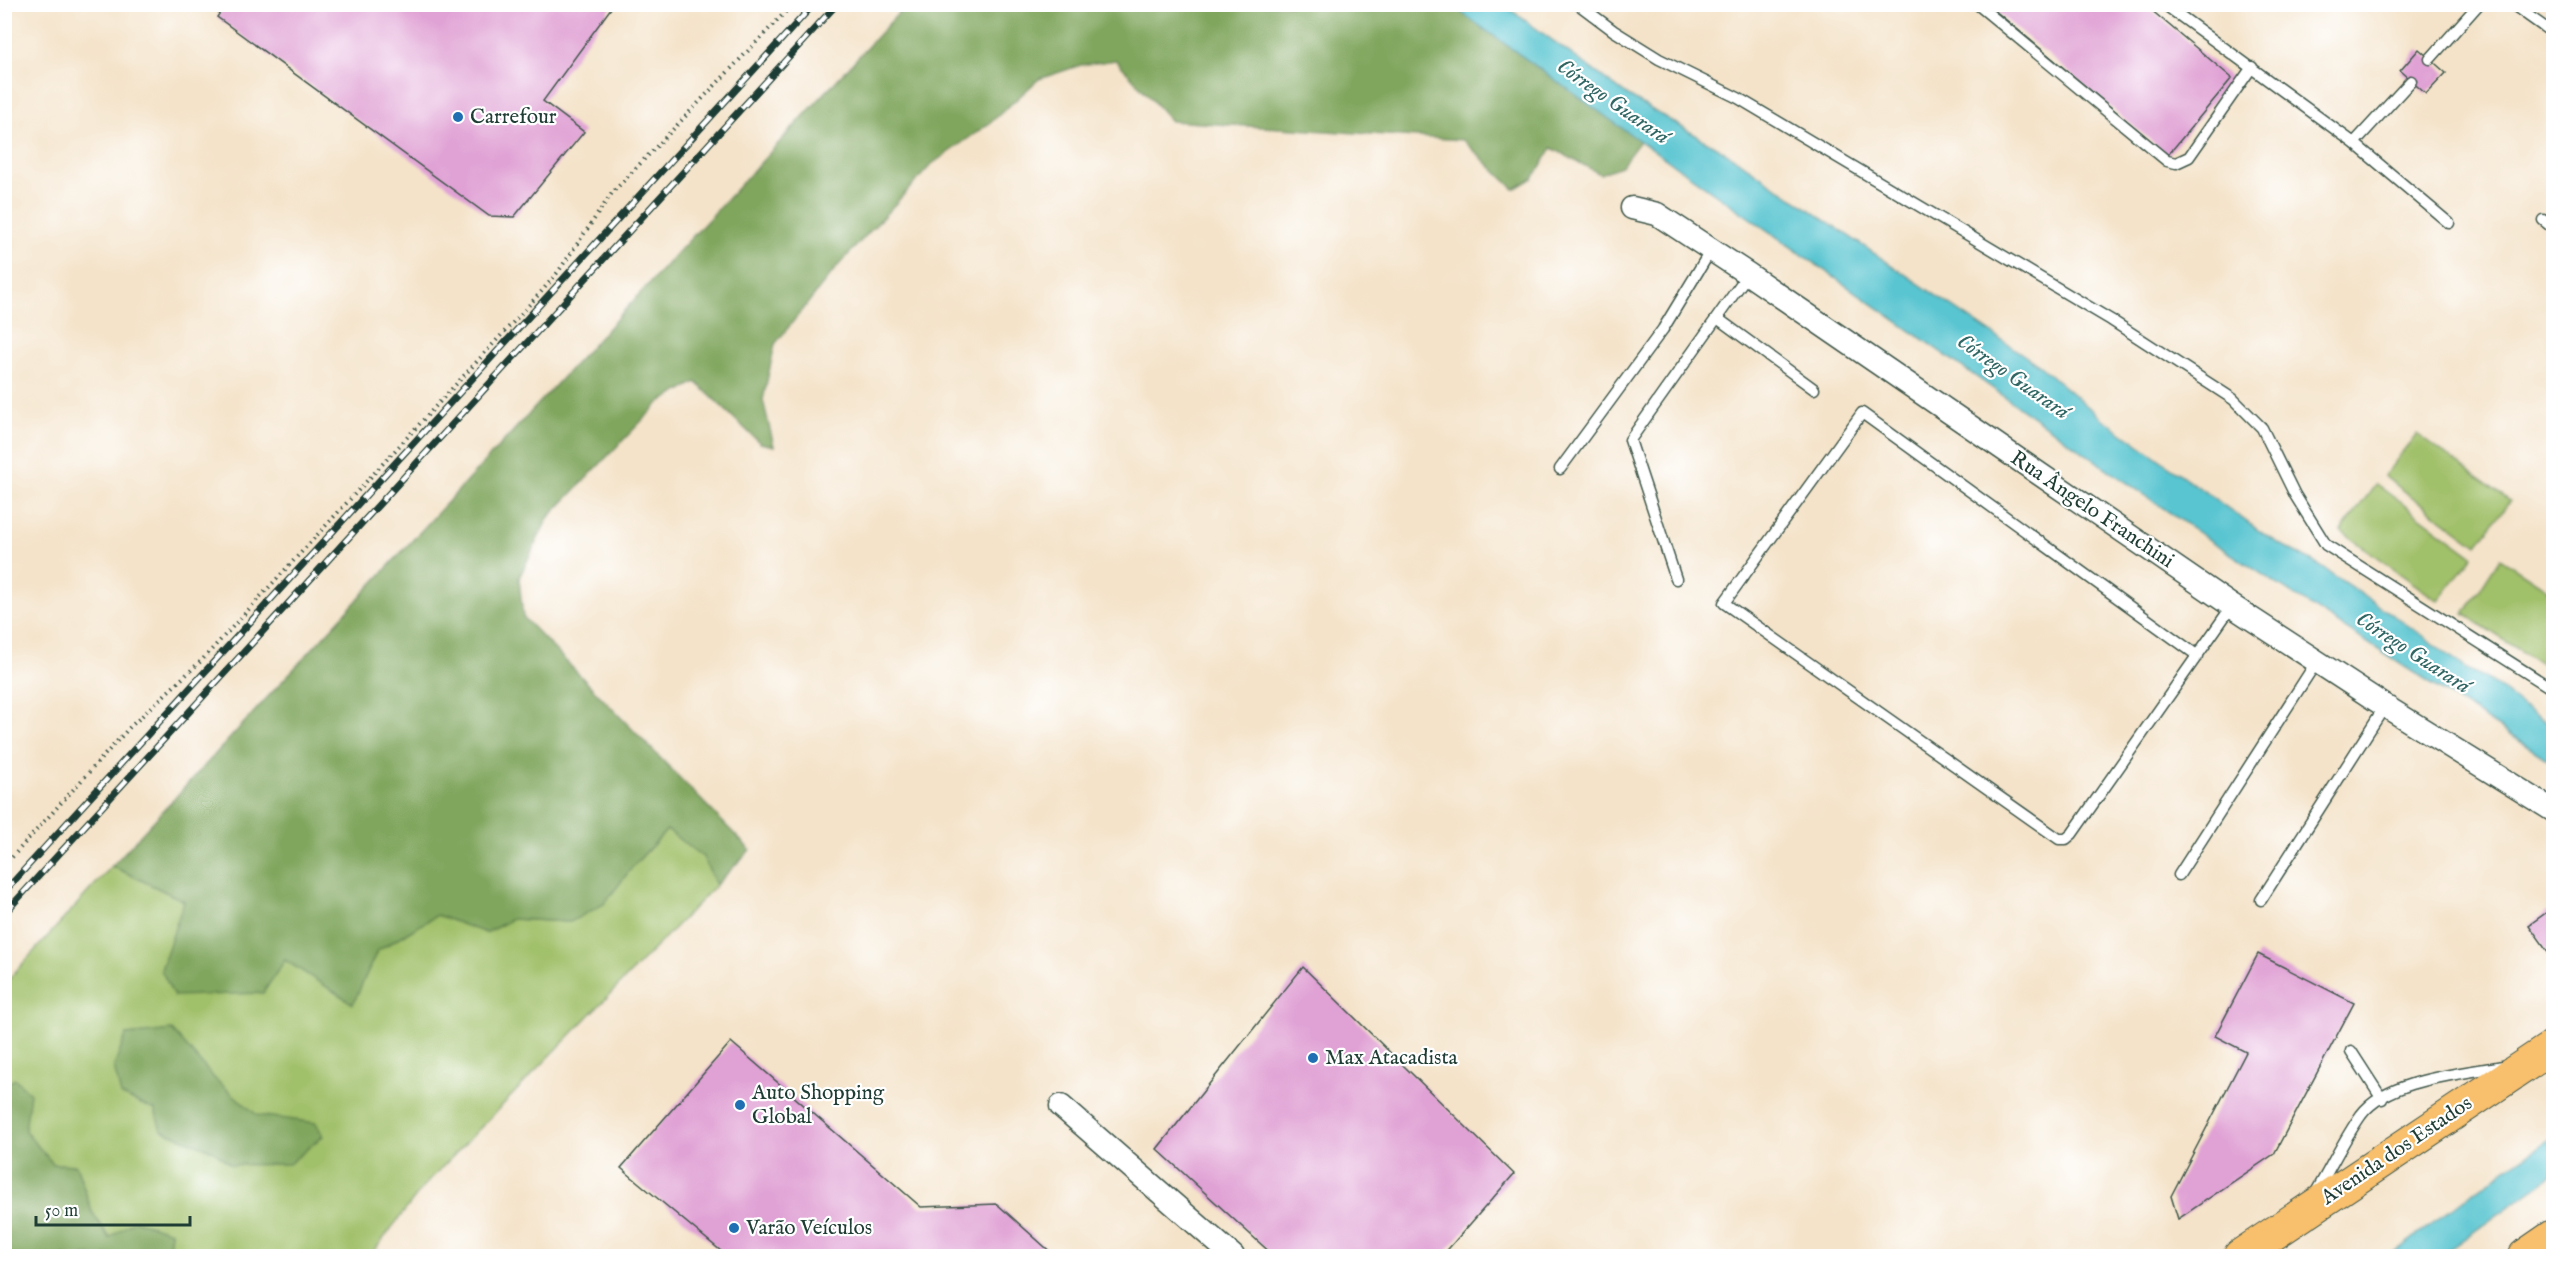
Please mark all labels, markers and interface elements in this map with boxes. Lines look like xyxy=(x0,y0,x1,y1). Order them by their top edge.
water label: Córrego Guarará xyxy=(1551,53,1677,152)
place label: Carrefour xyxy=(470,104,557,131)
marker: Carrefour xyxy=(451,110,465,124)
water label: Córrego Guarará xyxy=(1951,328,2077,427)
street label: Rua Ângelo Franchini xyxy=(2005,444,2180,575)
water label: Córrego Guarará xyxy=(2350,606,2477,702)
place label: Max Atacadista xyxy=(1325,1045,1459,1072)
marker: Max Atacadista xyxy=(1306,1051,1320,1065)
place label: Auto Shopping Global xyxy=(751,1080,885,1131)
street label: Avenida dos Estados xyxy=(2315,1090,2478,1212)
marker: Auto Shopping Global xyxy=(733,1098,747,1112)
scale bar xyxy=(36,1189,190,1227)
text: 50 m xyxy=(45,1200,78,1223)
place label: Varão Veículos xyxy=(745,1215,872,1242)
marker: Varão Veículos xyxy=(727,1221,741,1235)

